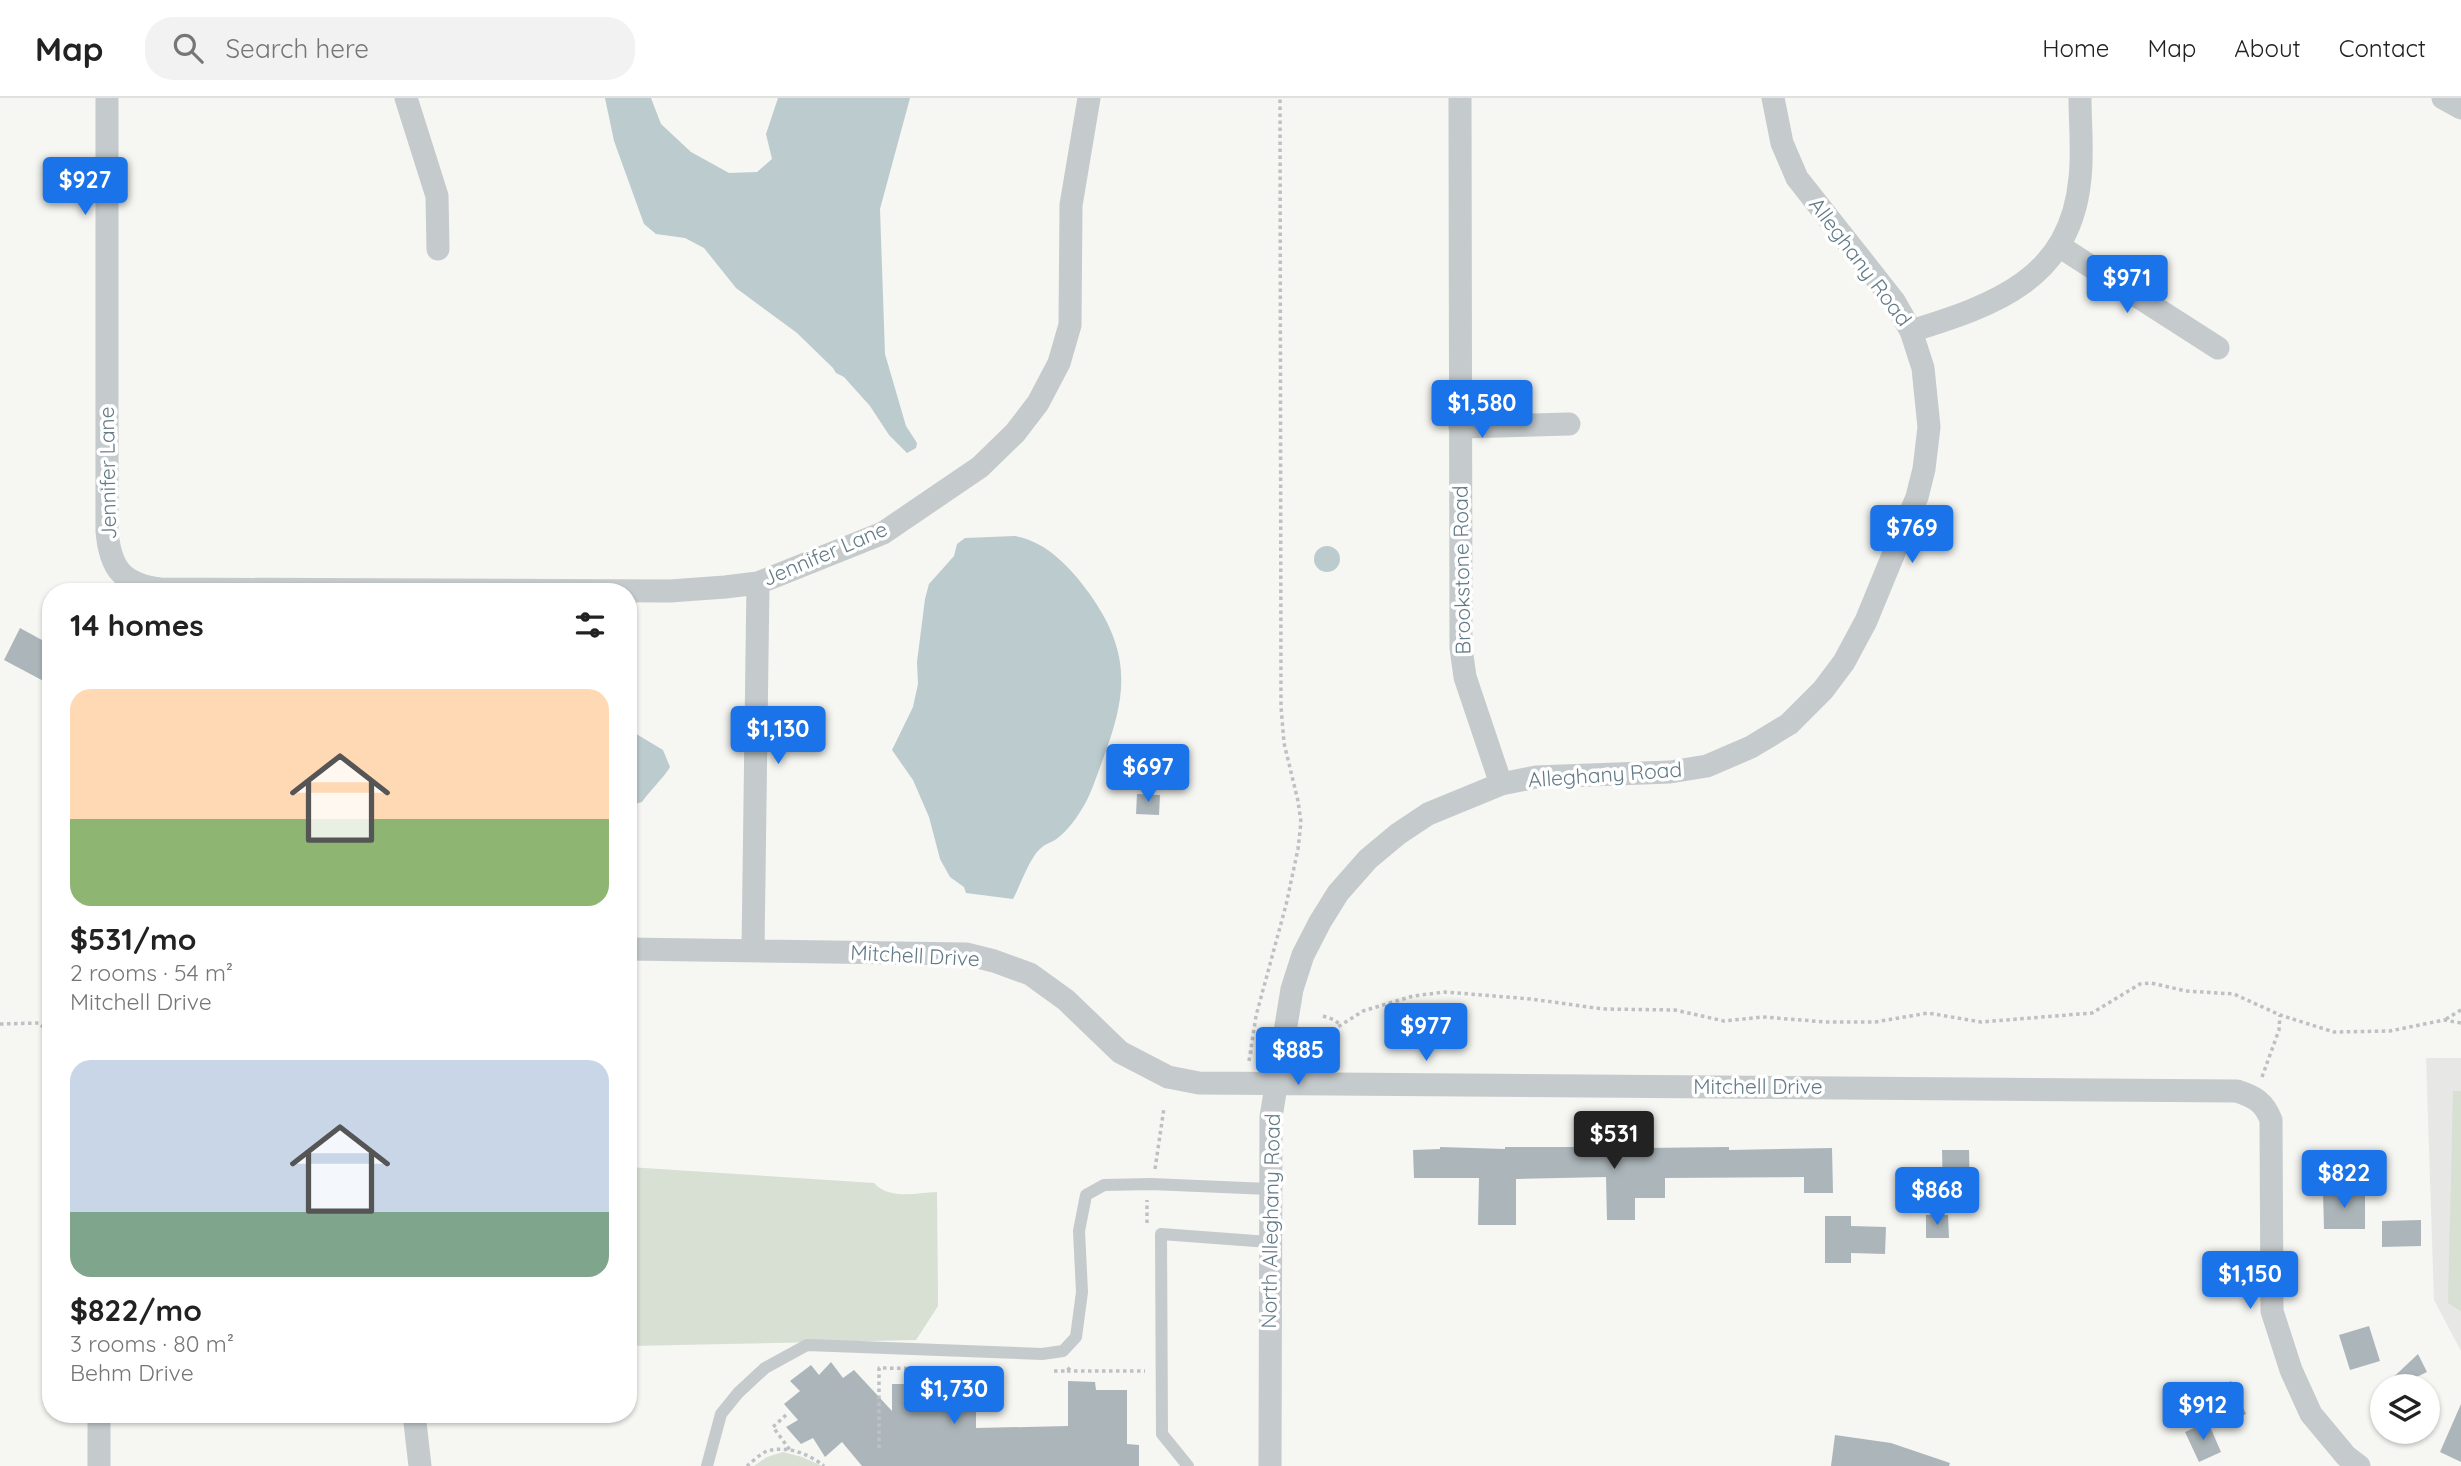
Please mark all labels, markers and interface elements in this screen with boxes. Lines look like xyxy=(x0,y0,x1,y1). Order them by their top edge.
search box xyxy=(145,17,635,80)
text: Map xyxy=(35,28,103,69)
icon: search xyxy=(169,29,207,67)
text: Search here xyxy=(225,32,369,65)
text: Home xyxy=(2042,33,2109,63)
text: Map xyxy=(2147,33,2196,63)
text: About xyxy=(2234,33,2301,63)
text: Contact xyxy=(2339,33,2426,63)
pin: $927 xyxy=(44,158,126,217)
text: $927 xyxy=(59,165,111,194)
street label: Alleghany Road xyxy=(1804,192,1918,331)
pin: $971 xyxy=(2086,256,2168,315)
text: $971 xyxy=(2103,263,2151,292)
pin: $1,580 xyxy=(1425,380,1539,440)
text: $1,580 xyxy=(1448,388,1516,417)
street label: Jennifer Lane xyxy=(93,406,121,540)
street label: Brookstone Road xyxy=(1447,485,1475,655)
pin: $769 xyxy=(1871,505,1953,565)
text: $769 xyxy=(1886,513,1938,542)
street label: Jennifer Lane xyxy=(758,515,891,591)
text: 14 homes xyxy=(70,606,204,644)
icon: filters xyxy=(571,606,609,644)
pin: $1,130 xyxy=(721,706,835,766)
text: $1,130 xyxy=(747,714,809,743)
icon: home xyxy=(277,735,403,861)
pin: $697 xyxy=(1107,744,1189,804)
text: $697 xyxy=(1122,752,1174,781)
street label: Alleghany Road xyxy=(1527,756,1683,792)
text: $531/mo xyxy=(70,920,196,958)
street label: Mitchell Drive xyxy=(850,939,980,971)
text: 2 rooms · 54 m² xyxy=(70,958,233,987)
text: Mitchell Drive xyxy=(70,987,212,1016)
pin: $977 xyxy=(1385,1004,1467,1063)
text: $977 xyxy=(1400,1011,1452,1040)
pin: $885 xyxy=(1257,1028,1339,1087)
text: $885 xyxy=(1272,1035,1324,1064)
street label: Mitchell Drive xyxy=(1693,1073,1823,1099)
icon: home xyxy=(277,1106,403,1232)
pin: $531 xyxy=(1573,1112,1655,1171)
street label: North Alleghany Road xyxy=(1255,1113,1285,1329)
text: $531 xyxy=(1590,1119,1638,1148)
pin: $822 xyxy=(2303,1150,2385,1210)
text: $822 xyxy=(2318,1158,2370,1187)
pin: $868 xyxy=(1896,1168,1978,1227)
text: $868 xyxy=(1911,1175,1963,1204)
pin: $1,150 xyxy=(2193,1252,2307,1311)
text: $1,150 xyxy=(2218,1259,2282,1288)
text: $822/mo xyxy=(70,1291,202,1329)
text: 3 rooms · 80 m² xyxy=(70,1329,234,1358)
text: Behm Drive xyxy=(70,1358,194,1387)
pin: $1,730 xyxy=(897,1366,1011,1426)
text: $1,730 xyxy=(920,1374,988,1403)
map controls xyxy=(2370,1374,2440,1444)
button: layers xyxy=(2370,1374,2440,1444)
pin: $912 xyxy=(2162,1382,2244,1442)
text: $912 xyxy=(2179,1390,2227,1419)

